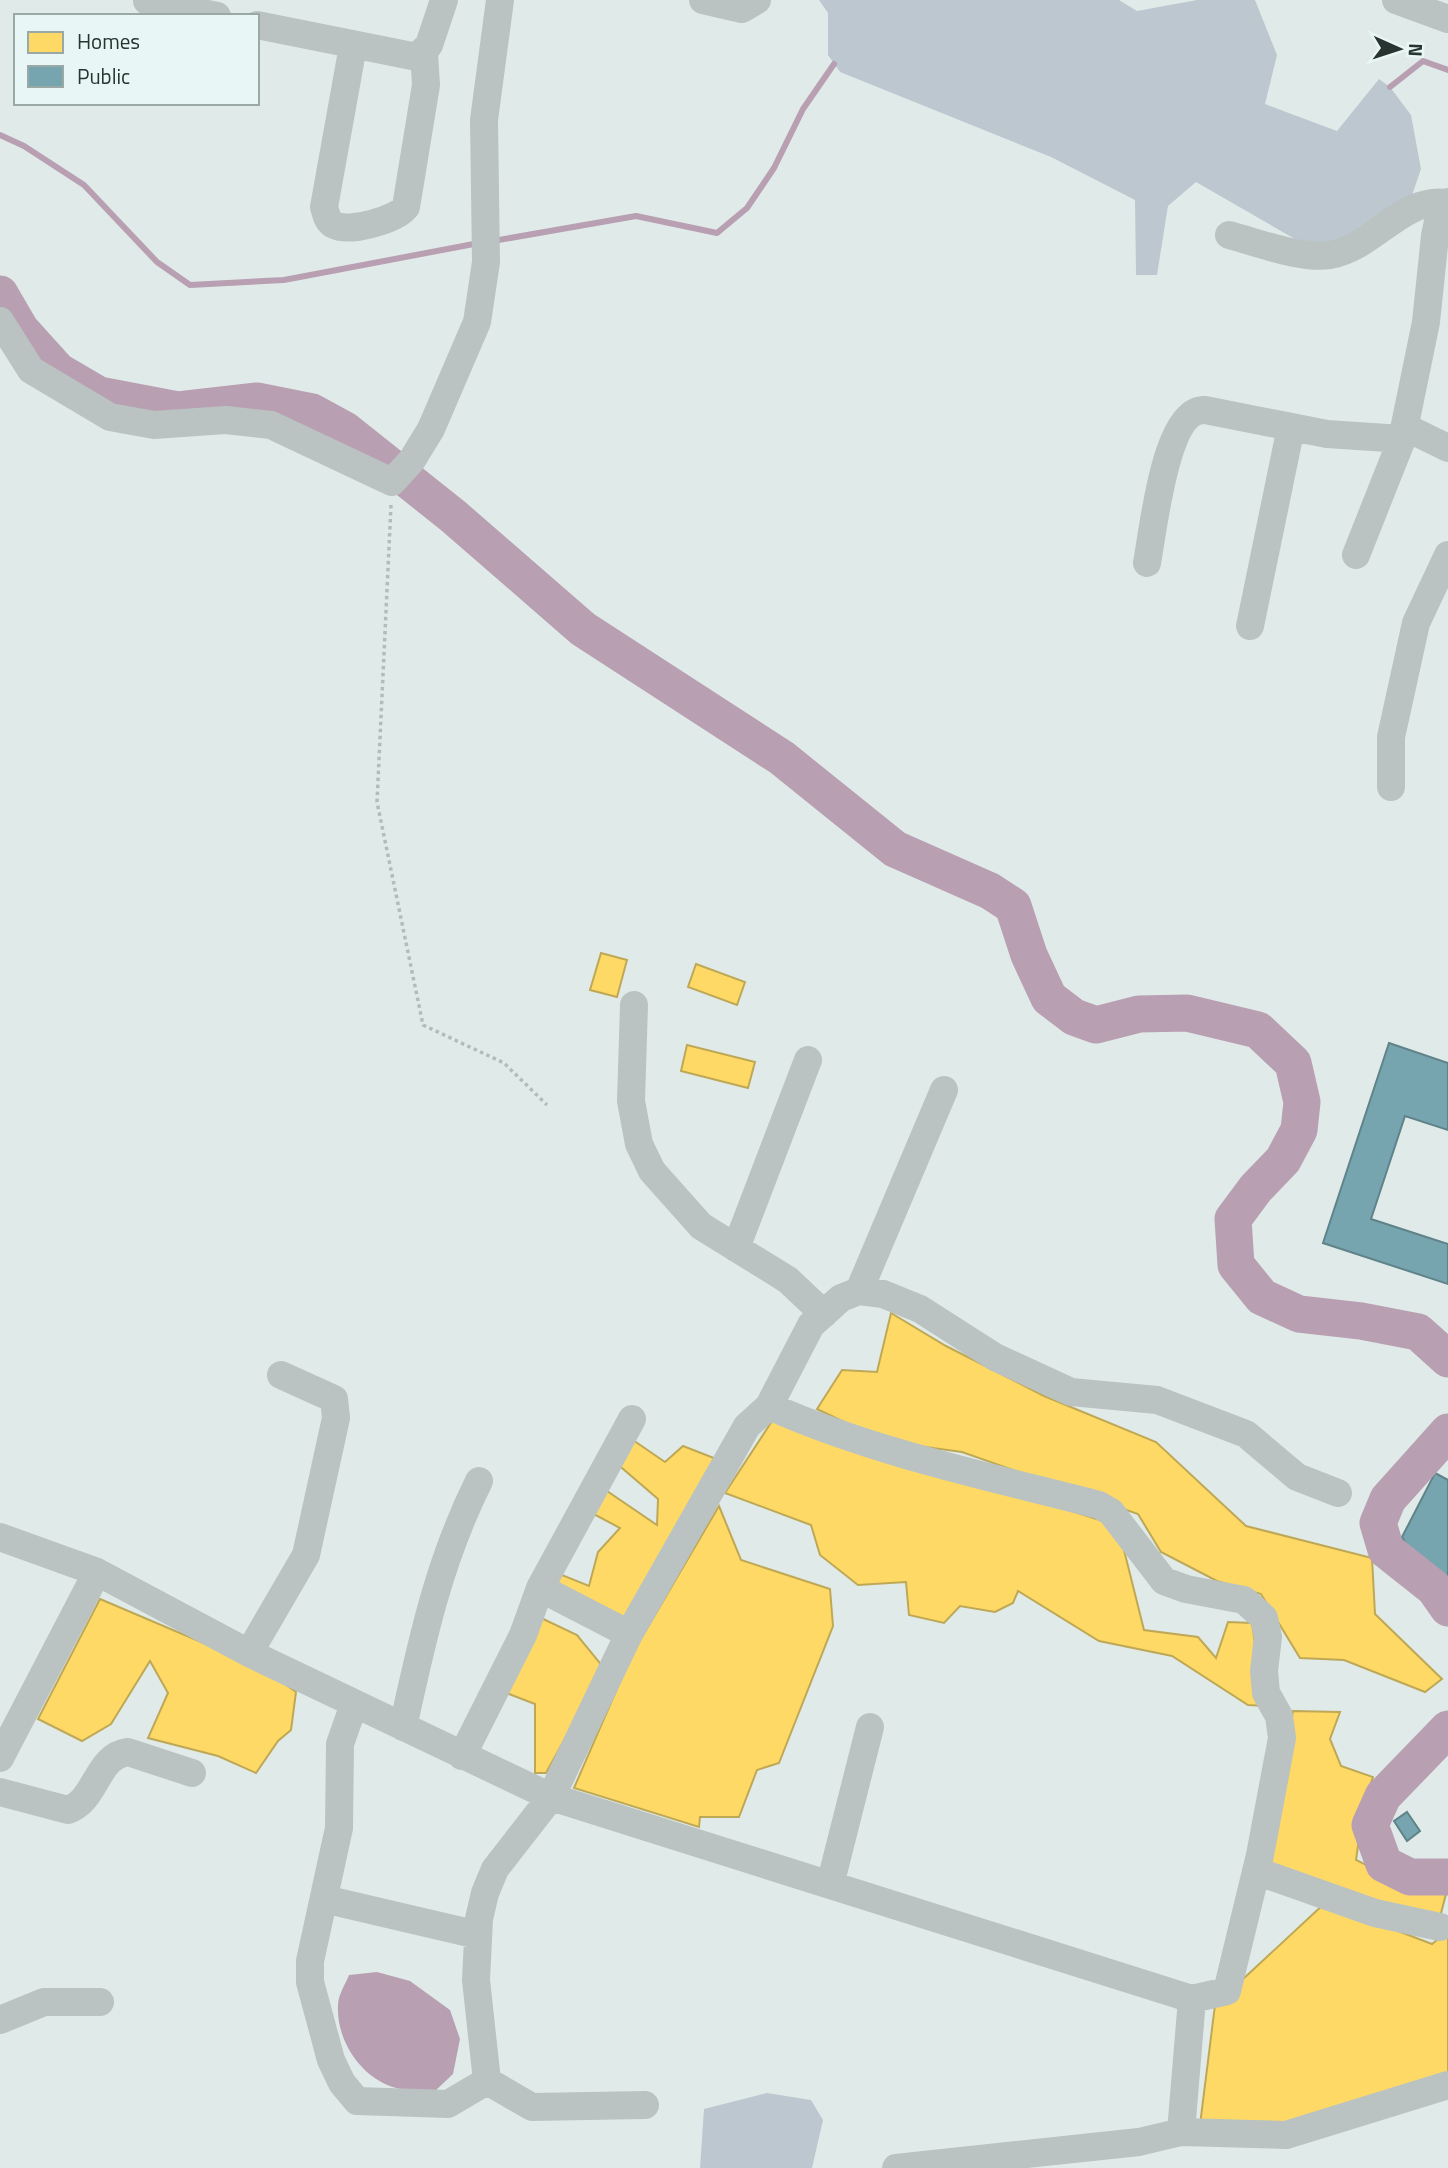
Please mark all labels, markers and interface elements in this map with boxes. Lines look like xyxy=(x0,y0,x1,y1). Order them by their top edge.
legend xyxy=(14,14,259,105)
north arrow xyxy=(1364,14,1434,84)
text: Homes xyxy=(77,25,140,57)
text: N xyxy=(1402,43,1431,57)
text: Public xyxy=(77,60,130,92)

